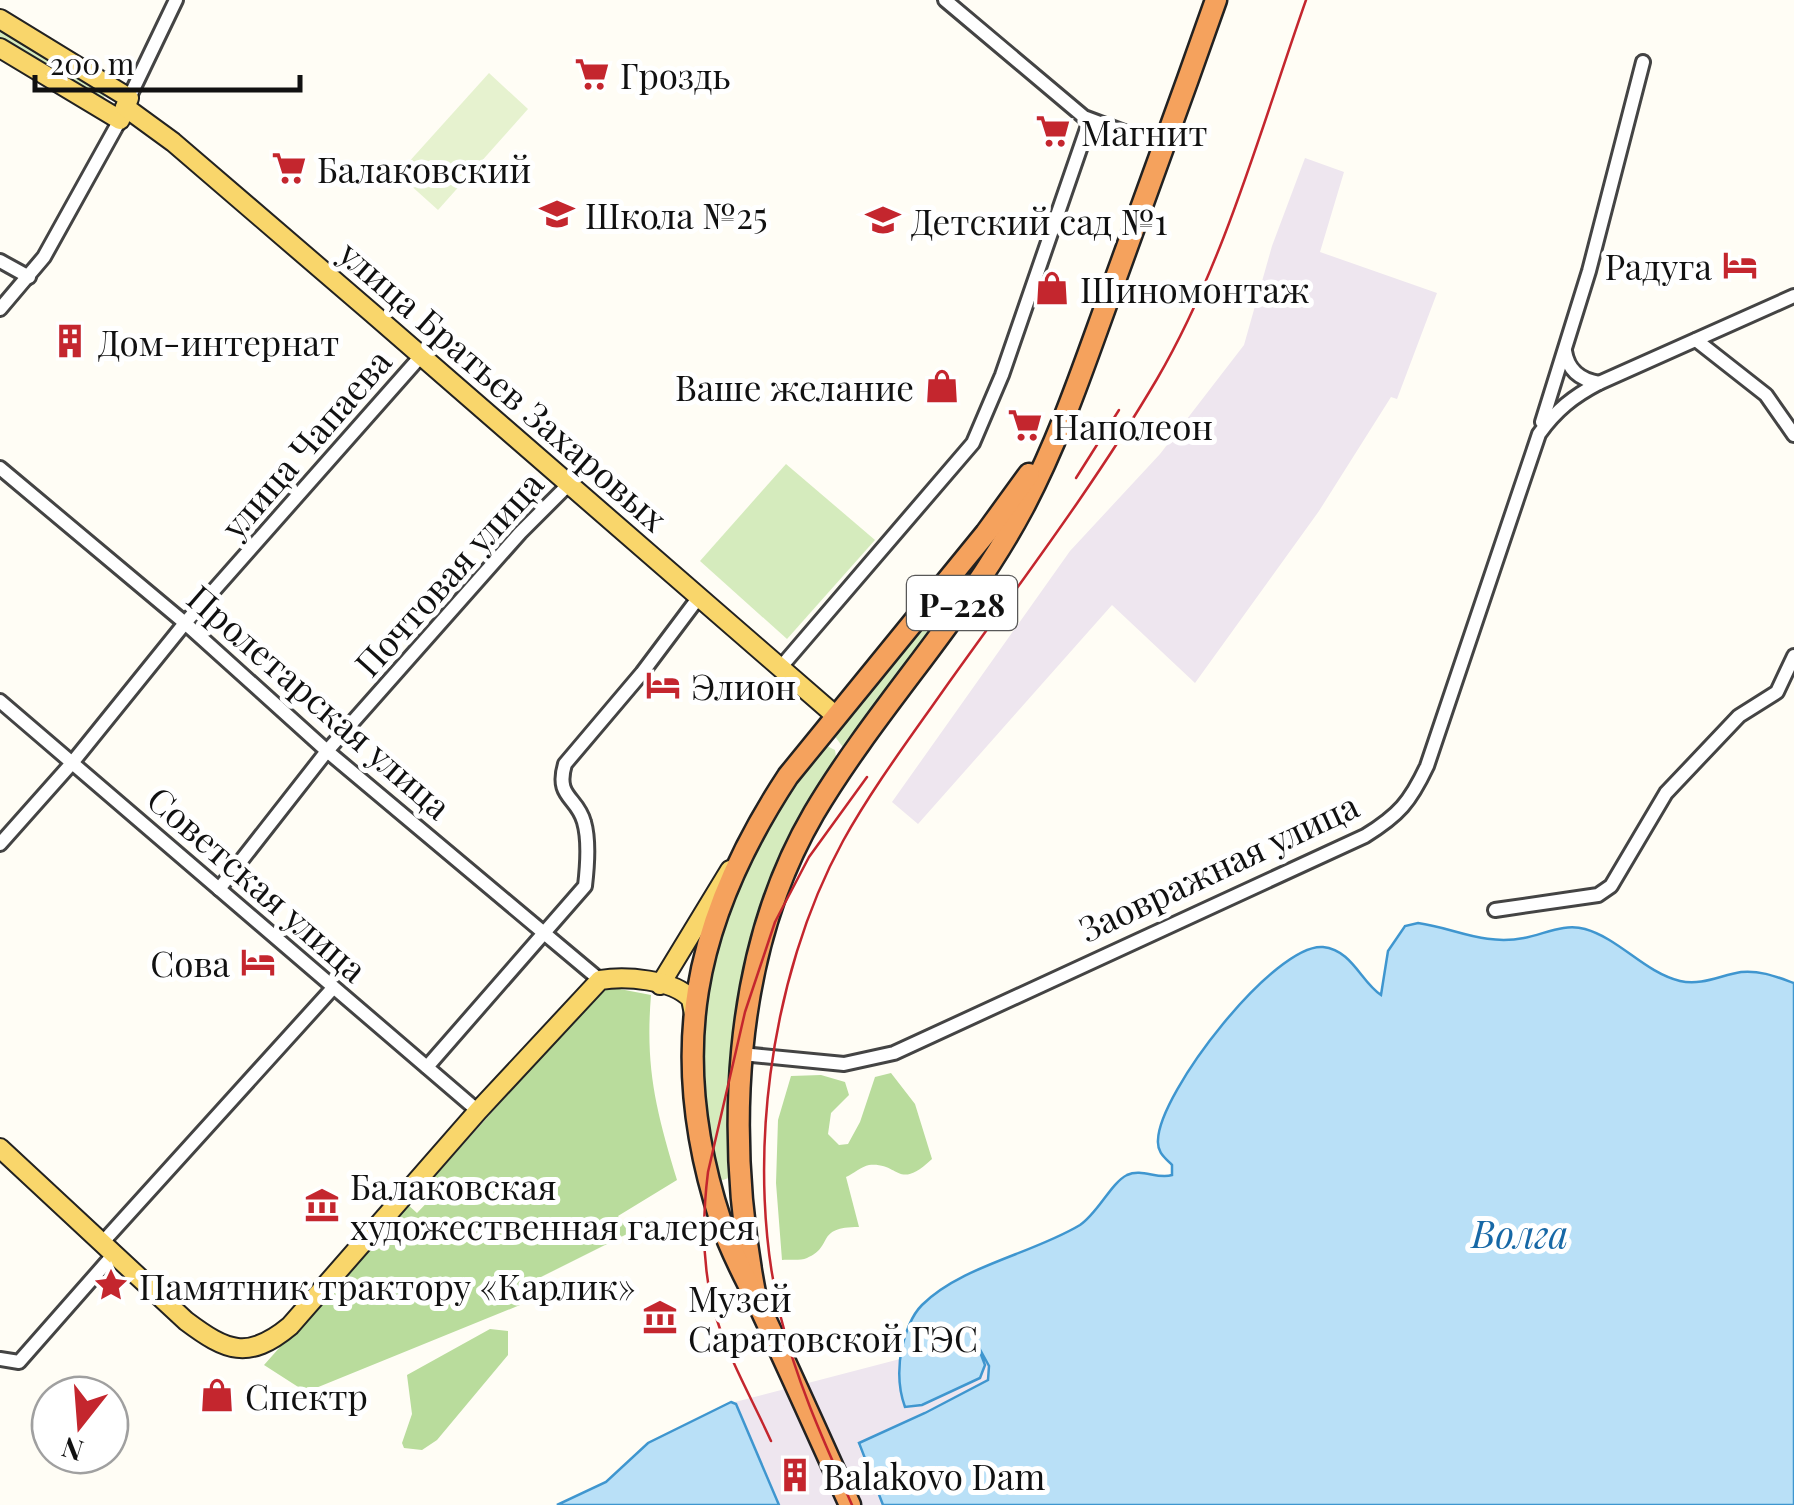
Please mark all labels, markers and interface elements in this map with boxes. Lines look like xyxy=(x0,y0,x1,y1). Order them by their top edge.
scale bar xyxy=(35,30,300,92)
text: 200 m xyxy=(50,43,135,83)
place label: Гроздь xyxy=(620,51,731,98)
supermarket icon: Гроздь xyxy=(573,55,611,93)
place label: Магнит xyxy=(1081,108,1208,155)
supermarket icon: Магнит xyxy=(1034,112,1072,150)
place label: Балаковский xyxy=(317,145,531,192)
supermarket icon: Балаковский xyxy=(270,149,308,187)
place label: Школа №25 xyxy=(585,191,767,238)
school or university icon: Школа №25 xyxy=(538,195,576,233)
place label: Детский сад №1 xyxy=(911,197,1167,244)
school or university icon: Детский сад №1 xyxy=(864,201,902,239)
street label: улица Братьев Захаровых xyxy=(329,229,678,541)
place label: Радуга xyxy=(1605,242,1713,289)
hotel icon: Радуга xyxy=(1721,246,1759,284)
place label: Шиномонтаж xyxy=(1080,265,1309,312)
shop icon: Шиномонтаж xyxy=(1033,269,1071,307)
place label: Дом-интернат xyxy=(98,318,339,365)
building icon: Дом-интернат xyxy=(51,322,89,360)
street label: улица Чапаева xyxy=(209,338,401,549)
place label: Ваше желание xyxy=(675,363,914,410)
shop icon: Ваше желание xyxy=(923,367,961,405)
place label: Наполеон xyxy=(1053,402,1213,449)
supermarket icon: Наполеон xyxy=(1006,406,1044,444)
street label: Почтовая улица xyxy=(343,460,553,686)
street label: Пролетарская улица xyxy=(178,574,462,829)
road number: Р-228 xyxy=(907,576,1017,630)
place label: Элион xyxy=(691,662,796,709)
hotel icon: Элион xyxy=(644,666,682,704)
street label: Советская улица xyxy=(138,775,378,992)
street label: Заовражная улица xyxy=(1071,780,1366,951)
place label: Сова xyxy=(150,939,231,986)
hotel icon: Сова xyxy=(239,943,277,981)
place label: Балаковская художественная галерея xyxy=(350,1162,755,1249)
museum icon: Балаковская художественная галерея xyxy=(303,1186,341,1224)
water label: Волга xyxy=(1470,1207,1568,1258)
place label: Памятник трактору «Карлик» xyxy=(139,1262,636,1309)
place icon: Памятник трактору «Карлик» xyxy=(92,1266,130,1304)
place label: Музей Саратовской ГЭС xyxy=(688,1274,978,1361)
museum icon: Музей Саратовской ГЭС xyxy=(641,1298,679,1336)
place label: Спектр xyxy=(245,1372,368,1419)
north arrow xyxy=(30,1375,130,1475)
shop icon: Спектр xyxy=(198,1376,236,1414)
text: N xyxy=(57,1430,87,1471)
place label: Balakovo Dam xyxy=(823,1452,1045,1499)
building icon: Balakovo Dam xyxy=(776,1456,814,1494)

